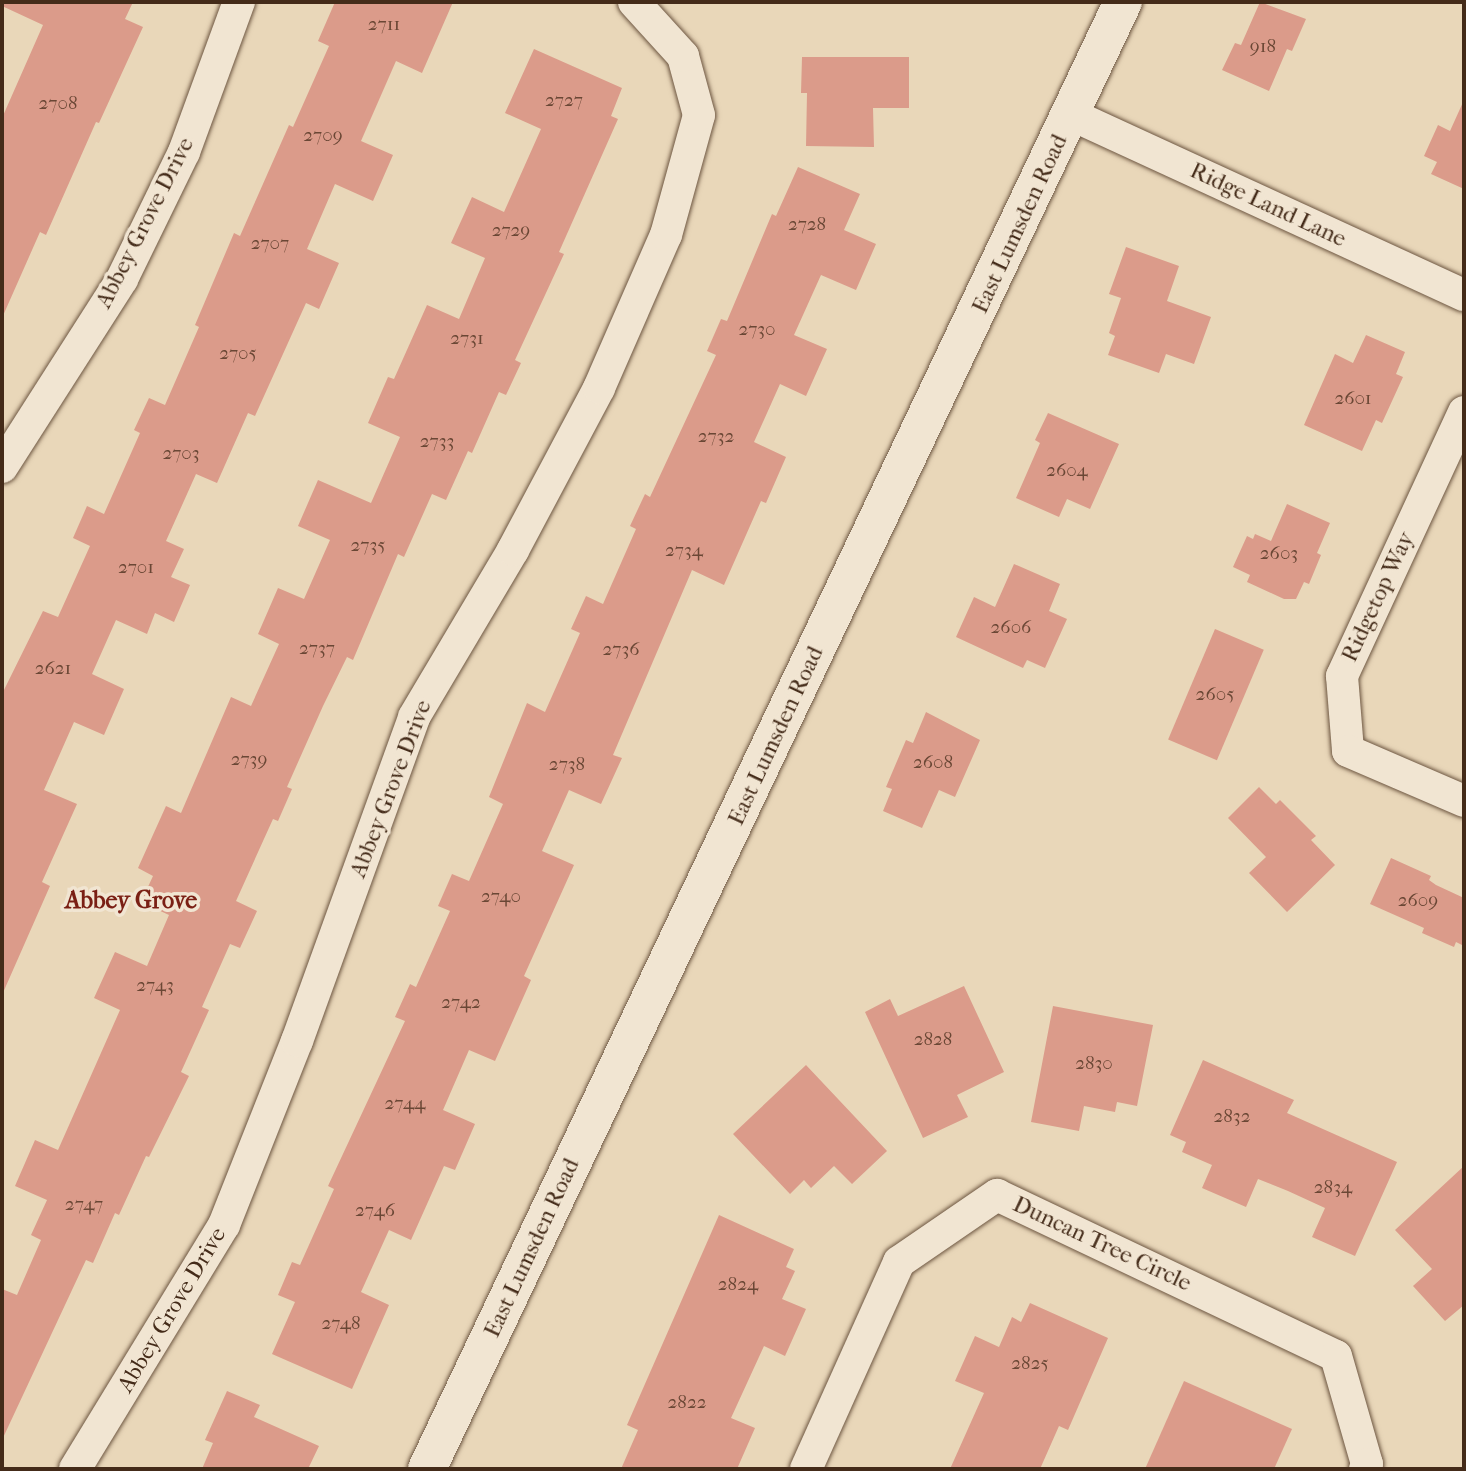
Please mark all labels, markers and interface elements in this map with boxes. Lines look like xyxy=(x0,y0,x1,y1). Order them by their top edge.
house number: 2711 xyxy=(368,14,400,36)
house number: 918 xyxy=(1250,36,1276,58)
house number: 2727 xyxy=(545,90,583,112)
house number: 2708 xyxy=(39,93,77,115)
house number: 2709 xyxy=(303,125,343,147)
street label: East Lumsden Road xyxy=(966,130,1074,318)
street label: Abbey Grove Drive xyxy=(90,133,200,313)
street label: Ridge Land Lane xyxy=(1186,157,1350,253)
house number: 2728 xyxy=(788,214,826,236)
house number: 2729 xyxy=(492,220,530,242)
house number: 2707 xyxy=(251,233,289,255)
house number: 2730 xyxy=(738,319,776,341)
house number: 2731 xyxy=(450,328,484,350)
house number: 2705 xyxy=(219,343,257,365)
house number: 2601 xyxy=(1334,388,1372,410)
house number: 2732 xyxy=(698,426,734,448)
house number: 2733 xyxy=(420,431,454,453)
house number: 2703 xyxy=(162,443,200,465)
house number: 2604 xyxy=(1046,460,1088,482)
street label: Ridgetop Way xyxy=(1336,528,1420,666)
house number: 2735 xyxy=(351,535,385,557)
house number: 2734 xyxy=(665,540,703,562)
house number: 2603 xyxy=(1260,543,1298,565)
house number: 2701 xyxy=(118,557,154,579)
house number: 2606 xyxy=(991,617,1031,639)
house number: 2737 xyxy=(299,638,335,660)
house number: 2736 xyxy=(602,639,640,661)
street label: East Lumsden Road xyxy=(722,642,830,830)
house number: 2621 xyxy=(35,658,71,680)
house number: 2605 xyxy=(1196,684,1234,706)
street label: Abbey Grove Drive xyxy=(344,696,438,882)
house number: 2739 xyxy=(231,749,267,771)
house number: 2608 xyxy=(913,752,953,774)
house number: 2738 xyxy=(549,754,585,776)
house number: 2740 xyxy=(481,886,521,908)
district label: Abbey Grove xyxy=(65,887,197,915)
house number: 2609 xyxy=(1398,890,1438,912)
house number: 2743 xyxy=(136,975,174,997)
house number: 2742 xyxy=(441,992,481,1014)
house number: 2828 xyxy=(914,1029,952,1051)
house number: 2830 xyxy=(1075,1053,1113,1075)
house number: 2744 xyxy=(385,1093,425,1115)
house number: 2832 xyxy=(1214,1106,1250,1128)
street label: East Lumsden Road xyxy=(478,1154,586,1342)
house number: 2834 xyxy=(1314,1177,1352,1199)
street label: Duncan Tree Circle xyxy=(1008,1191,1196,1297)
house number: 2747 xyxy=(65,1194,103,1216)
house number: 2746 xyxy=(355,1200,395,1222)
street label: Abbey Grove Drive xyxy=(112,1222,232,1398)
house number: 2824 xyxy=(718,1274,758,1296)
house number: 2748 xyxy=(321,1313,361,1335)
house number: 2825 xyxy=(1011,1353,1049,1375)
house number: 2822 xyxy=(668,1392,706,1414)

